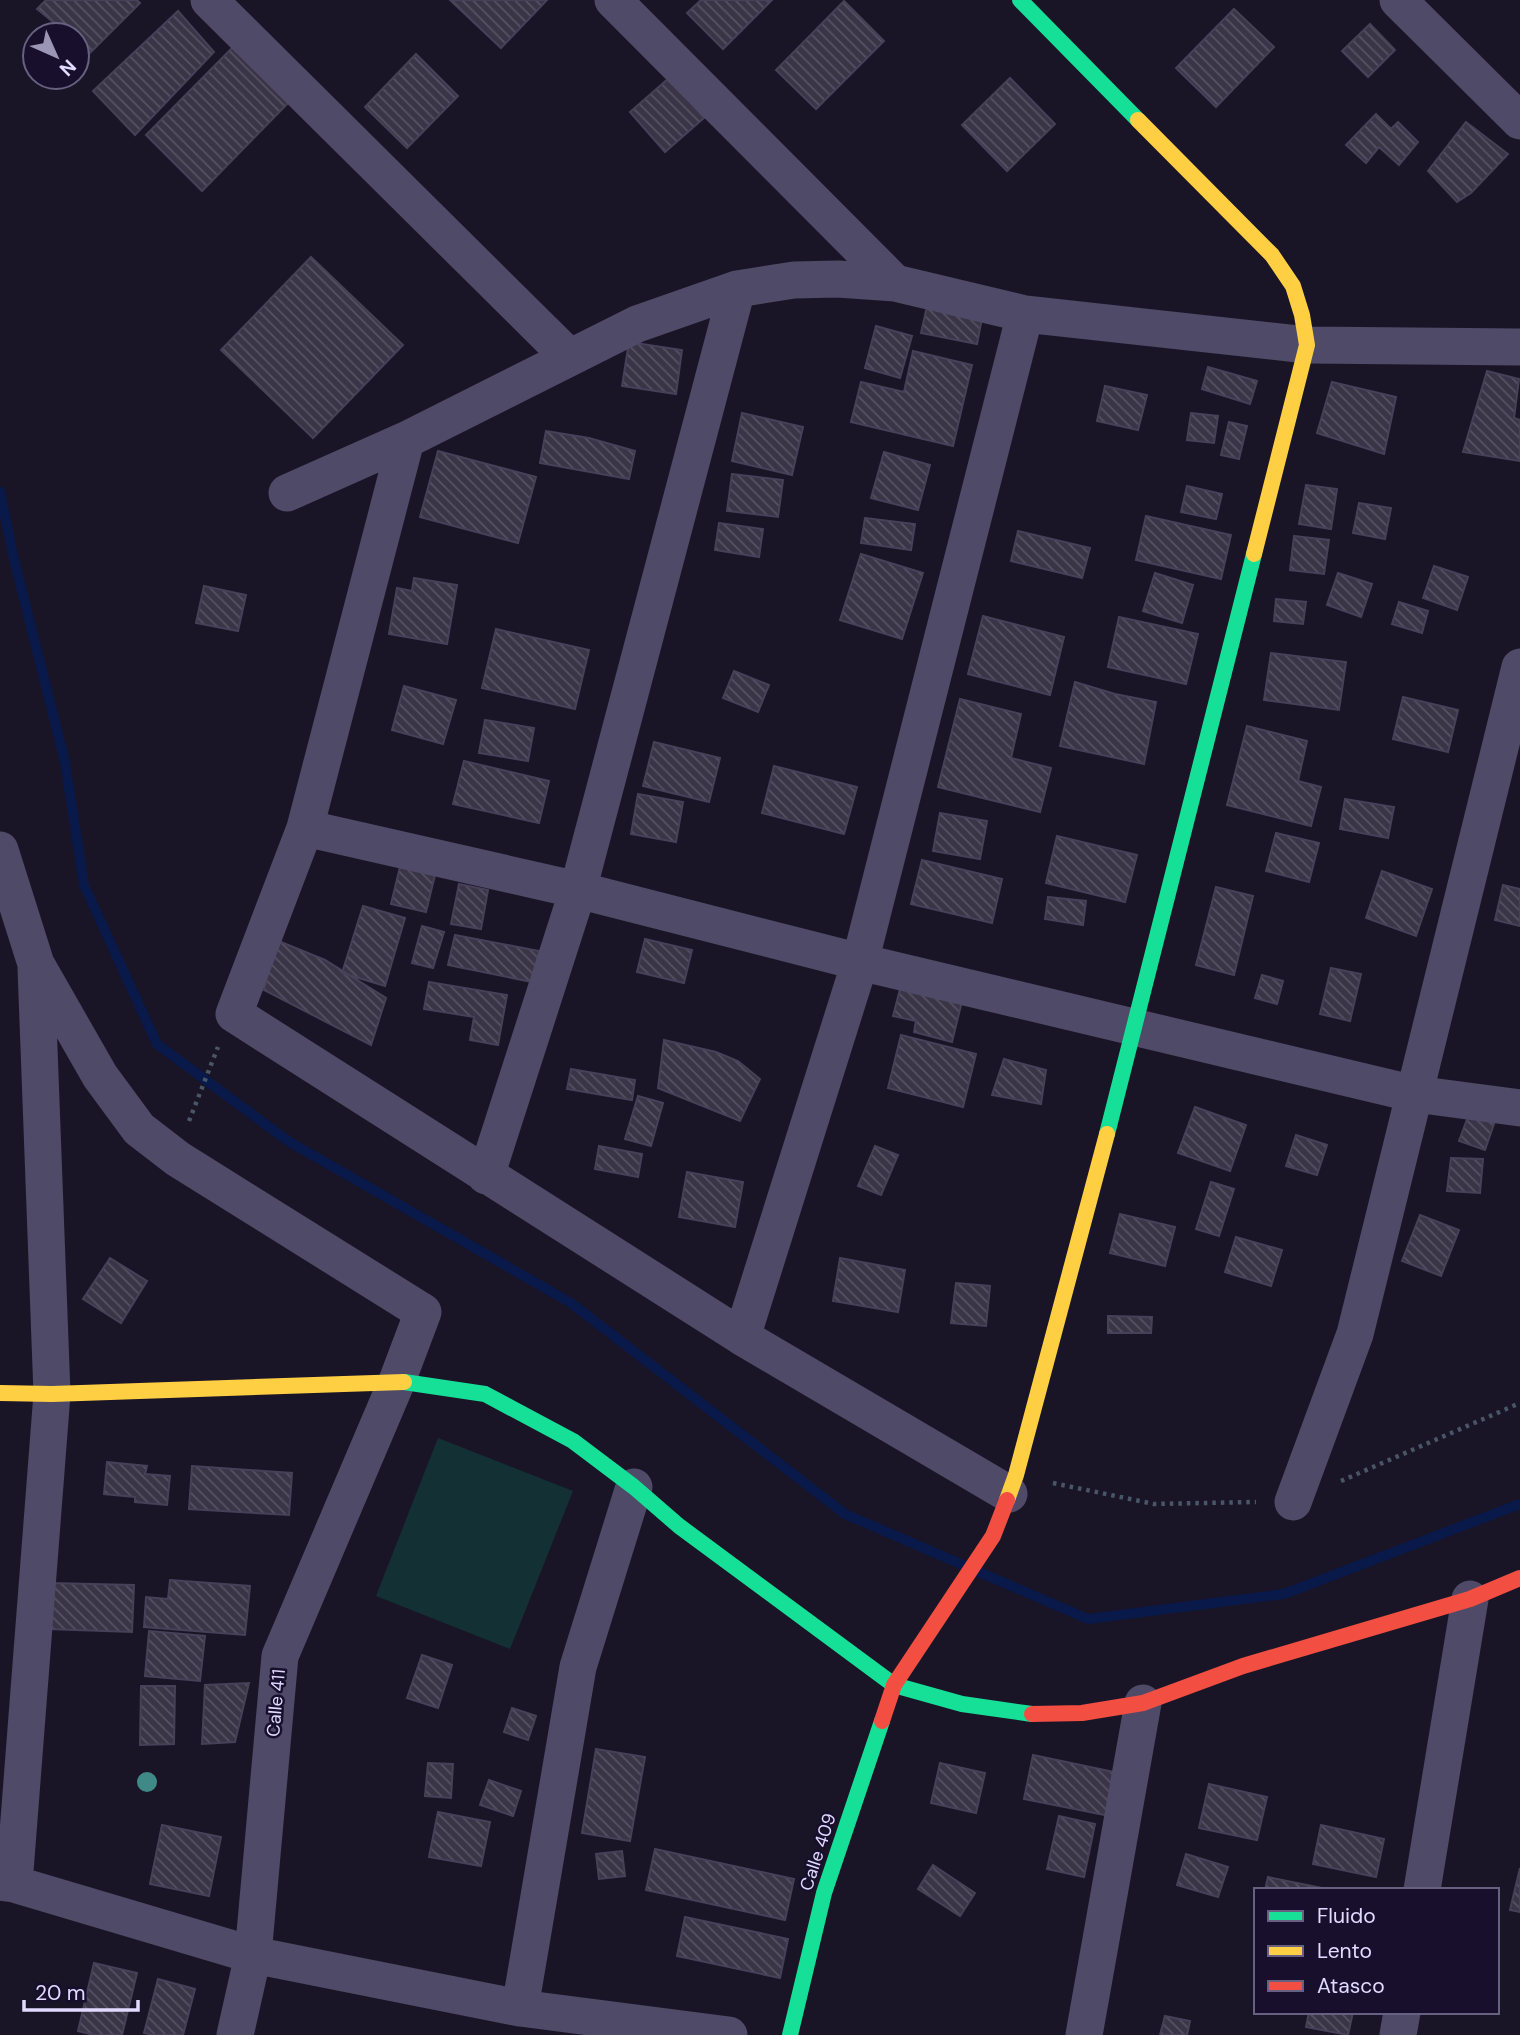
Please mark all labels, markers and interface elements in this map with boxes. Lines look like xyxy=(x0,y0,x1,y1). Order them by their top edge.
north arrow xyxy=(21,21,91,91)
text: N xyxy=(54,54,81,81)
street label: Calle 411 xyxy=(261,1668,291,1738)
street label: Calle 409 xyxy=(794,1810,842,1894)
legend xyxy=(1254,1888,1499,2014)
text: Fluido xyxy=(1317,1902,1376,1930)
text: Lento xyxy=(1317,1937,1372,1965)
scale bar xyxy=(24,1968,138,2012)
text: Atasco xyxy=(1317,1972,1385,2000)
text: 20 m xyxy=(35,1979,86,2007)

